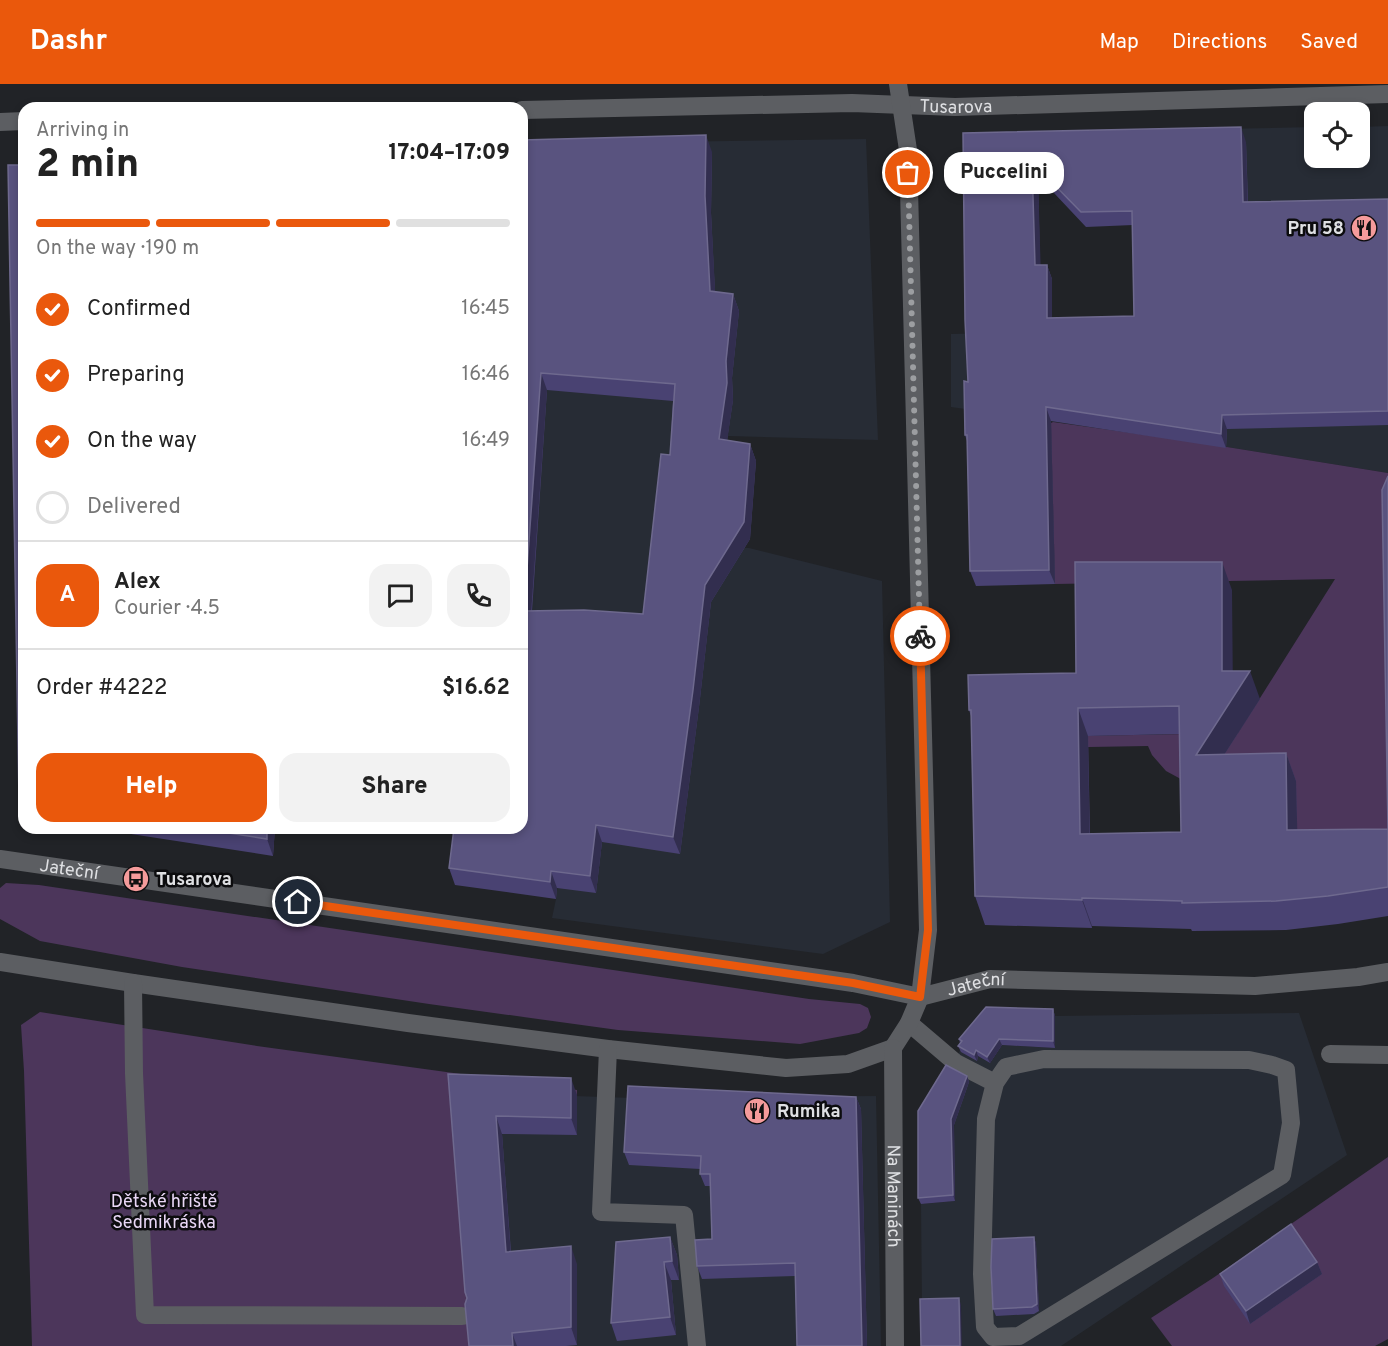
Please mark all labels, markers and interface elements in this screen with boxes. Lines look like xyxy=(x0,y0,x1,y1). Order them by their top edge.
text: Dashr xyxy=(30,24,107,60)
text: Map xyxy=(1099,29,1139,56)
text: Directions xyxy=(1172,29,1267,56)
text: Saved xyxy=(1300,29,1358,56)
street label: Tusarova xyxy=(919,96,993,120)
map controls xyxy=(1304,102,1370,168)
button: locate xyxy=(1304,102,1370,168)
text: Arriving in xyxy=(36,118,129,144)
text: 17:04–17:09 xyxy=(389,140,510,167)
text: 2 min xyxy=(36,142,139,191)
pin xyxy=(882,147,933,198)
callout: Puccelini xyxy=(944,152,1064,194)
icon: bag xyxy=(891,156,924,189)
text: Puccelini xyxy=(960,160,1048,186)
restaurant icon: Pru 58 xyxy=(1349,213,1379,243)
place label: Pru 58 xyxy=(1288,218,1344,241)
text: On the way · 190 m xyxy=(36,236,199,262)
icon: check xyxy=(36,293,69,326)
text: Confirmed xyxy=(87,296,191,323)
text: 16:45 xyxy=(461,296,510,322)
icon: check xyxy=(36,359,69,392)
text: Preparing xyxy=(87,362,185,389)
text: 16:46 xyxy=(462,362,510,388)
icon: check xyxy=(36,425,69,458)
text: On the way xyxy=(87,428,197,455)
text: 16:49 xyxy=(462,428,510,454)
text: Delivered xyxy=(87,494,181,521)
button: chat xyxy=(369,564,432,627)
button: phone xyxy=(447,564,510,627)
text: Alex xyxy=(114,569,161,596)
text: A xyxy=(60,582,75,609)
text: Courier · 4.5 xyxy=(114,596,220,622)
courier xyxy=(890,606,950,666)
icon: bike xyxy=(904,620,937,653)
text: Order #4222 xyxy=(36,675,167,702)
text: $16.62 xyxy=(442,675,510,702)
button: Help xyxy=(36,753,267,822)
button: Share xyxy=(279,753,510,822)
street label: Jateční xyxy=(38,855,102,886)
bus stop icon: Tusarova xyxy=(121,864,151,894)
place label: Tusarova xyxy=(156,869,232,892)
pin xyxy=(272,876,323,927)
icon: home xyxy=(281,885,314,918)
street label: Jateční xyxy=(944,969,1007,1003)
restaurant icon: Rumika xyxy=(742,1096,772,1126)
place label: Rumika xyxy=(777,1101,840,1124)
street label: Na Maninách xyxy=(881,1144,904,1248)
park label: Dětské hřiště Sedmikráska xyxy=(111,1191,217,1235)

